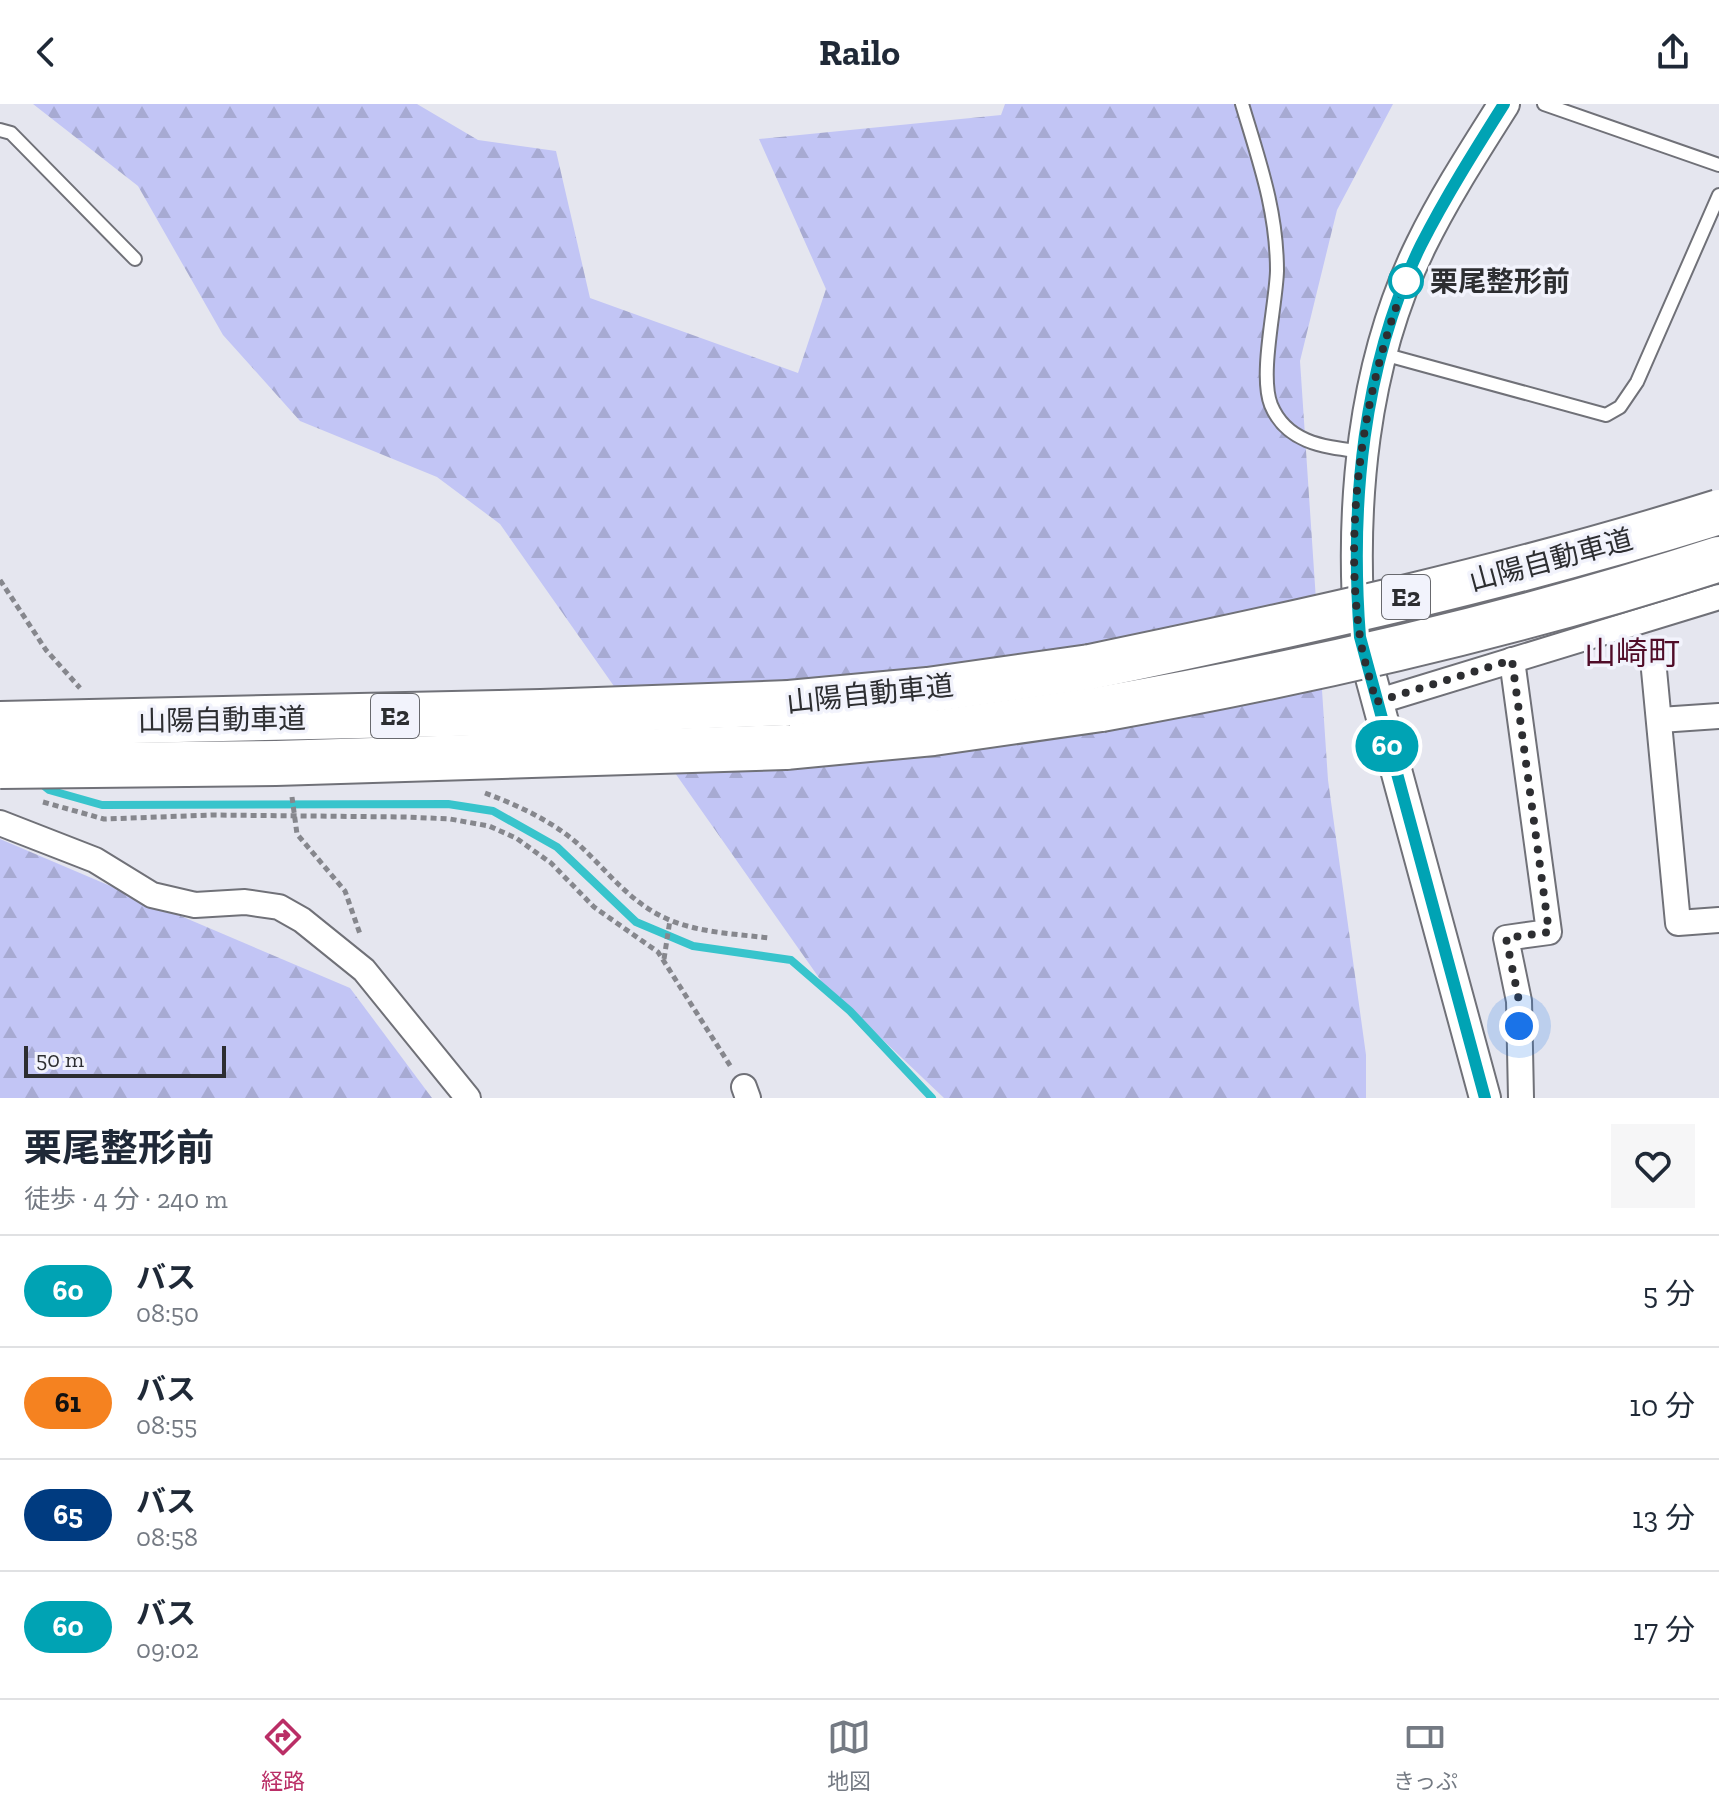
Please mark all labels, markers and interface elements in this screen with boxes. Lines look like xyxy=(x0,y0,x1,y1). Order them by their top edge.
icon: back xyxy=(24,30,68,74)
icon: share xyxy=(1651,30,1695,74)
text: Railo xyxy=(819,31,900,74)
marker: 栗尾整形前 xyxy=(1389,264,1423,298)
place label: 栗尾整形前 xyxy=(1430,265,1570,298)
street label: 山陽自動車道 xyxy=(1466,522,1636,598)
road number: E2 xyxy=(1382,575,1430,619)
district label: 山崎町 xyxy=(1584,634,1680,672)
street label: 山陽自動車道 xyxy=(785,669,955,719)
road number: E2 xyxy=(371,694,419,738)
street label: 山陽自動車道 xyxy=(138,702,306,738)
line badge: 60 xyxy=(1351,720,1423,772)
text: 60 xyxy=(1371,729,1403,762)
your location xyxy=(1499,1006,1539,1046)
scale bar xyxy=(24,1042,226,1078)
text: 50 m xyxy=(36,1046,84,1073)
button: heart xyxy=(1611,1124,1695,1208)
text: 栗尾整形前 xyxy=(24,1125,214,1171)
text: 徒歩 · 4 分 · 240 m xyxy=(24,1183,228,1215)
text: バス xyxy=(136,1260,196,1296)
text: 60 xyxy=(52,1274,84,1307)
text: 5 分 xyxy=(1643,1276,1695,1312)
text: 08:50 xyxy=(136,1297,199,1329)
text: バス xyxy=(136,1372,196,1408)
text: 61 xyxy=(55,1386,81,1419)
text: 10 分 xyxy=(1629,1388,1695,1424)
text: 08:55 xyxy=(136,1409,197,1441)
text: バス xyxy=(136,1484,196,1520)
text: 65 xyxy=(53,1498,83,1531)
text: 13 分 xyxy=(1632,1500,1695,1536)
text: 08:58 xyxy=(136,1521,198,1553)
text: バス xyxy=(136,1596,196,1632)
text: 60 xyxy=(52,1610,84,1643)
text: 17 分 xyxy=(1633,1612,1695,1648)
text: 09:02 xyxy=(136,1633,199,1665)
tab: 経路 xyxy=(261,1715,305,1795)
tab: 地図 xyxy=(827,1715,871,1795)
tab: きっぷ xyxy=(1393,1715,1458,1795)

